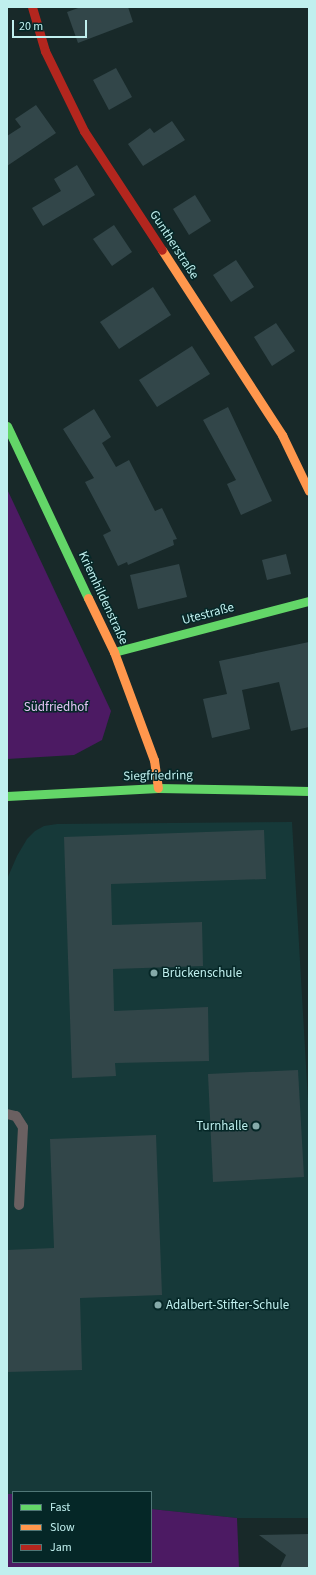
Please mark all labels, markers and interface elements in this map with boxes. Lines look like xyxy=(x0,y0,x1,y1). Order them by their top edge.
scale bar xyxy=(14,12,89,38)
text: 20 m xyxy=(19,18,43,35)
street label: Guntherstraße xyxy=(146,208,202,282)
street label: Kriemhildenstraße xyxy=(75,549,131,647)
street label: Utestraße xyxy=(180,600,236,628)
park label: Südfriedhof xyxy=(24,699,88,715)
street label: Siegfriedring xyxy=(123,768,193,784)
place label: Brückenschule xyxy=(162,965,242,981)
marker: Brückenschule xyxy=(149,968,159,978)
place label: Turnhalle xyxy=(196,1118,248,1134)
marker: Turnhalle xyxy=(251,1121,261,1131)
place label: Adalbert-Stifter-Schule xyxy=(166,1297,289,1313)
marker: Adalbert-Stifter-Schule xyxy=(153,1300,163,1310)
legend xyxy=(12,1491,152,1563)
text: Fast xyxy=(50,1499,70,1516)
text: Slow xyxy=(50,1519,75,1536)
text: Jam xyxy=(50,1539,72,1556)

